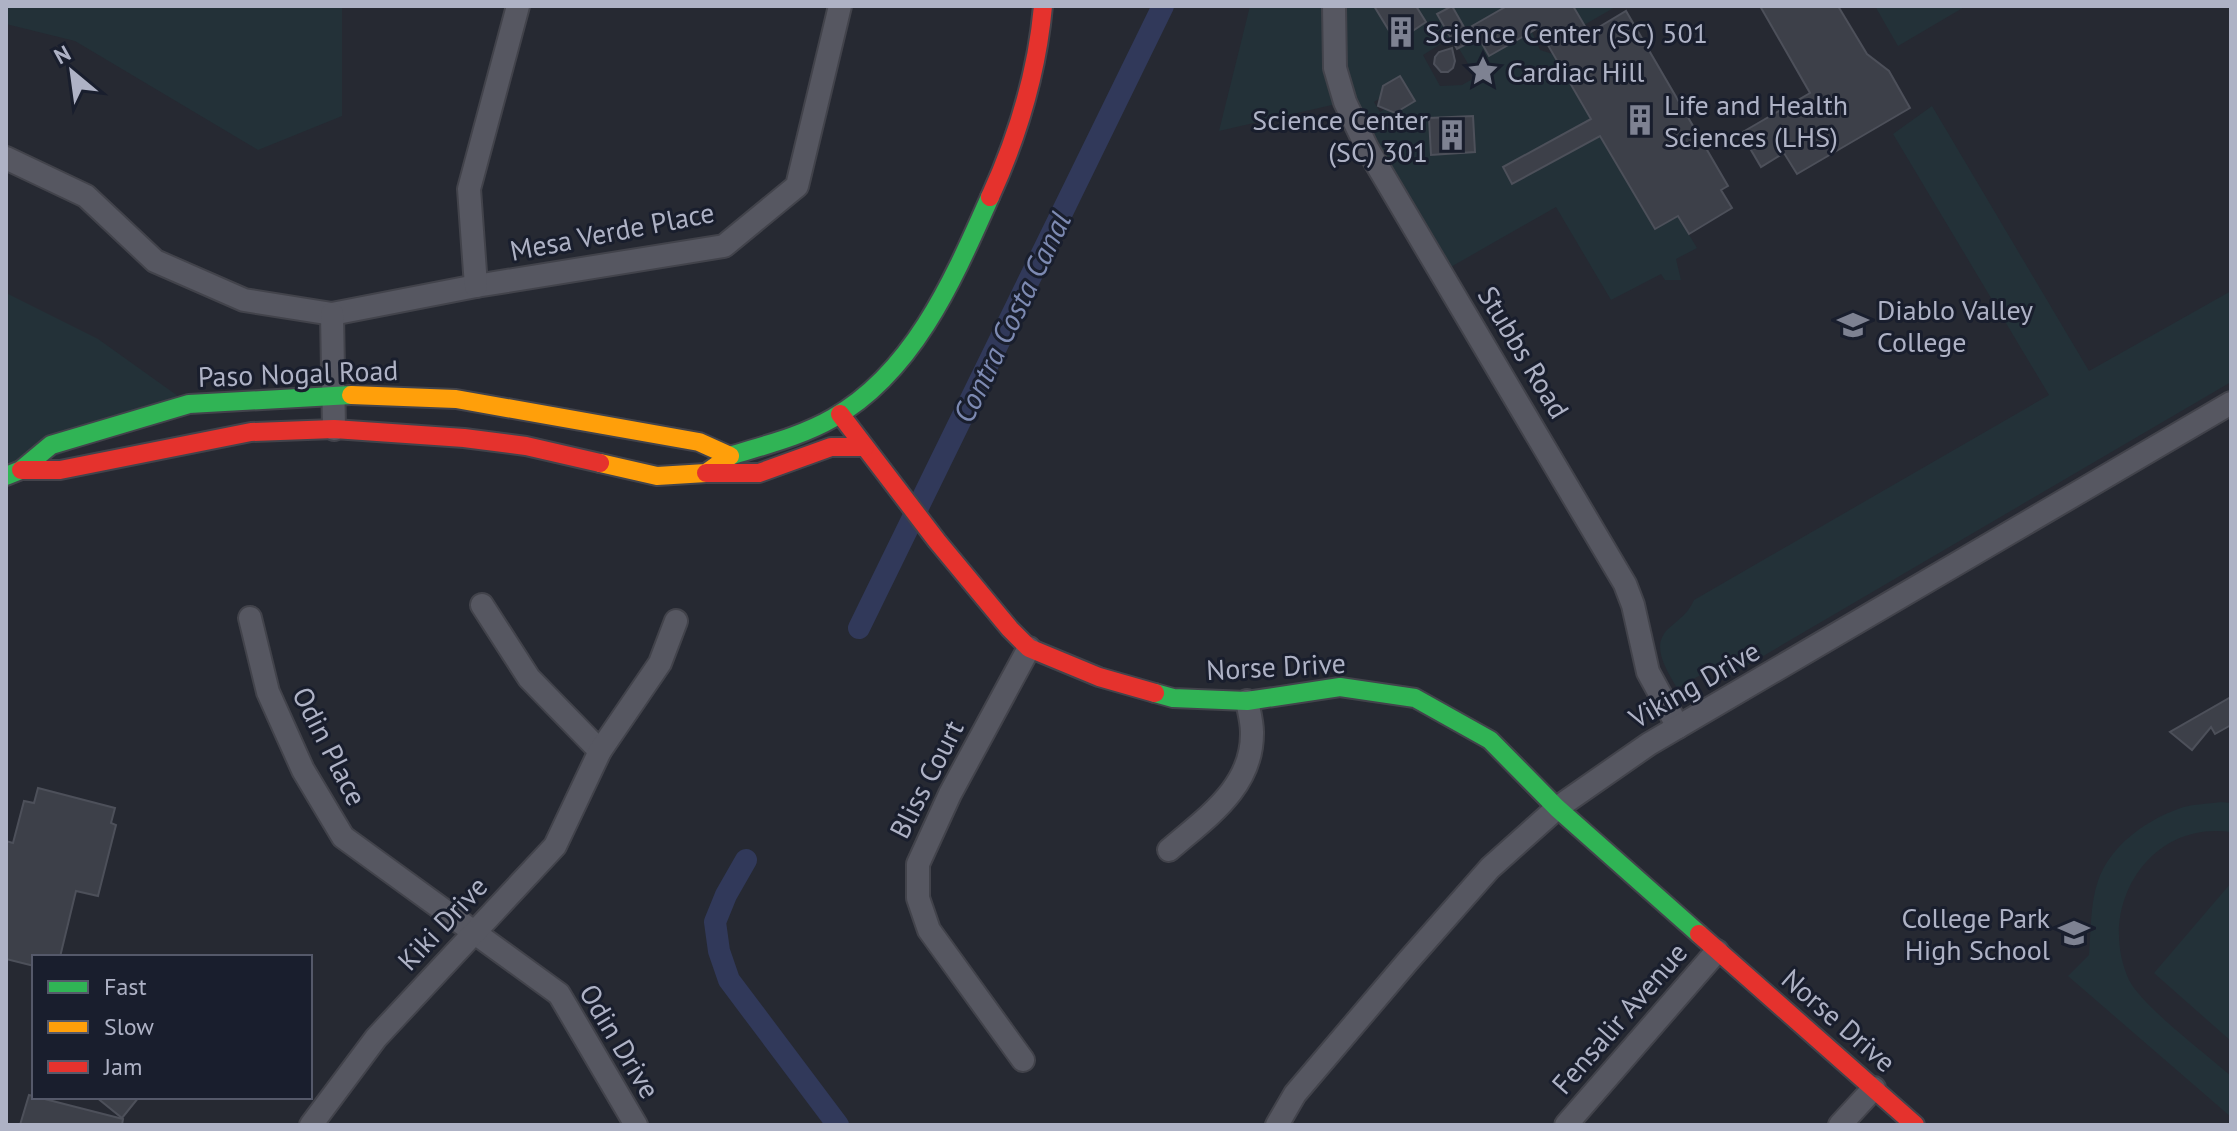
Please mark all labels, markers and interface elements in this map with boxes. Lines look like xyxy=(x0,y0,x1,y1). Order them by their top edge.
place label: Science Center (SC) 501 xyxy=(1425,14,1708,51)
building icon: Science Center (SC) 501 xyxy=(1384,15,1418,49)
north arrow xyxy=(32,32,112,112)
text: N xyxy=(49,39,75,70)
place label: Cardiac Hill xyxy=(1507,53,1644,90)
place icon: Cardiac Hill xyxy=(1466,54,1500,88)
place label: Life and Health Sciences (LHS) xyxy=(1664,86,1848,155)
place label: Science Center (SC) 301 xyxy=(1252,101,1428,170)
building icon: Life and Health Sciences (LHS) xyxy=(1623,103,1657,137)
building icon: Science Center (SC) 301 xyxy=(1435,118,1469,152)
street label: Mesa Verde Place xyxy=(507,193,717,269)
water label: Contra Costa Canal xyxy=(943,205,1079,429)
street label: Stubbs Road xyxy=(1470,279,1578,425)
place label: Diablo Valley College xyxy=(1877,291,2033,360)
school or university icon: Diablo Valley College xyxy=(1836,308,1870,342)
street label: Paso Nogal Road xyxy=(197,351,399,395)
street label: Viking Drive xyxy=(1621,632,1766,737)
street label: Norse Drive xyxy=(1205,644,1347,688)
street label: Odin Place xyxy=(284,680,376,812)
street label: Bliss Court xyxy=(880,713,972,844)
street label: Kiki Drive xyxy=(389,868,495,978)
place label: College Park High School xyxy=(1901,899,2051,968)
school or university icon: College Park High School xyxy=(2057,916,2091,950)
street label: Fensalir Avenue xyxy=(1543,935,1695,1101)
legend xyxy=(32,955,312,1099)
street label: Norse Drive xyxy=(1774,960,1904,1080)
text: Fast xyxy=(104,971,147,1002)
street label: Odin Drive xyxy=(571,977,669,1105)
text: Slow xyxy=(104,1011,154,1042)
text: Jam xyxy=(103,1051,142,1082)

